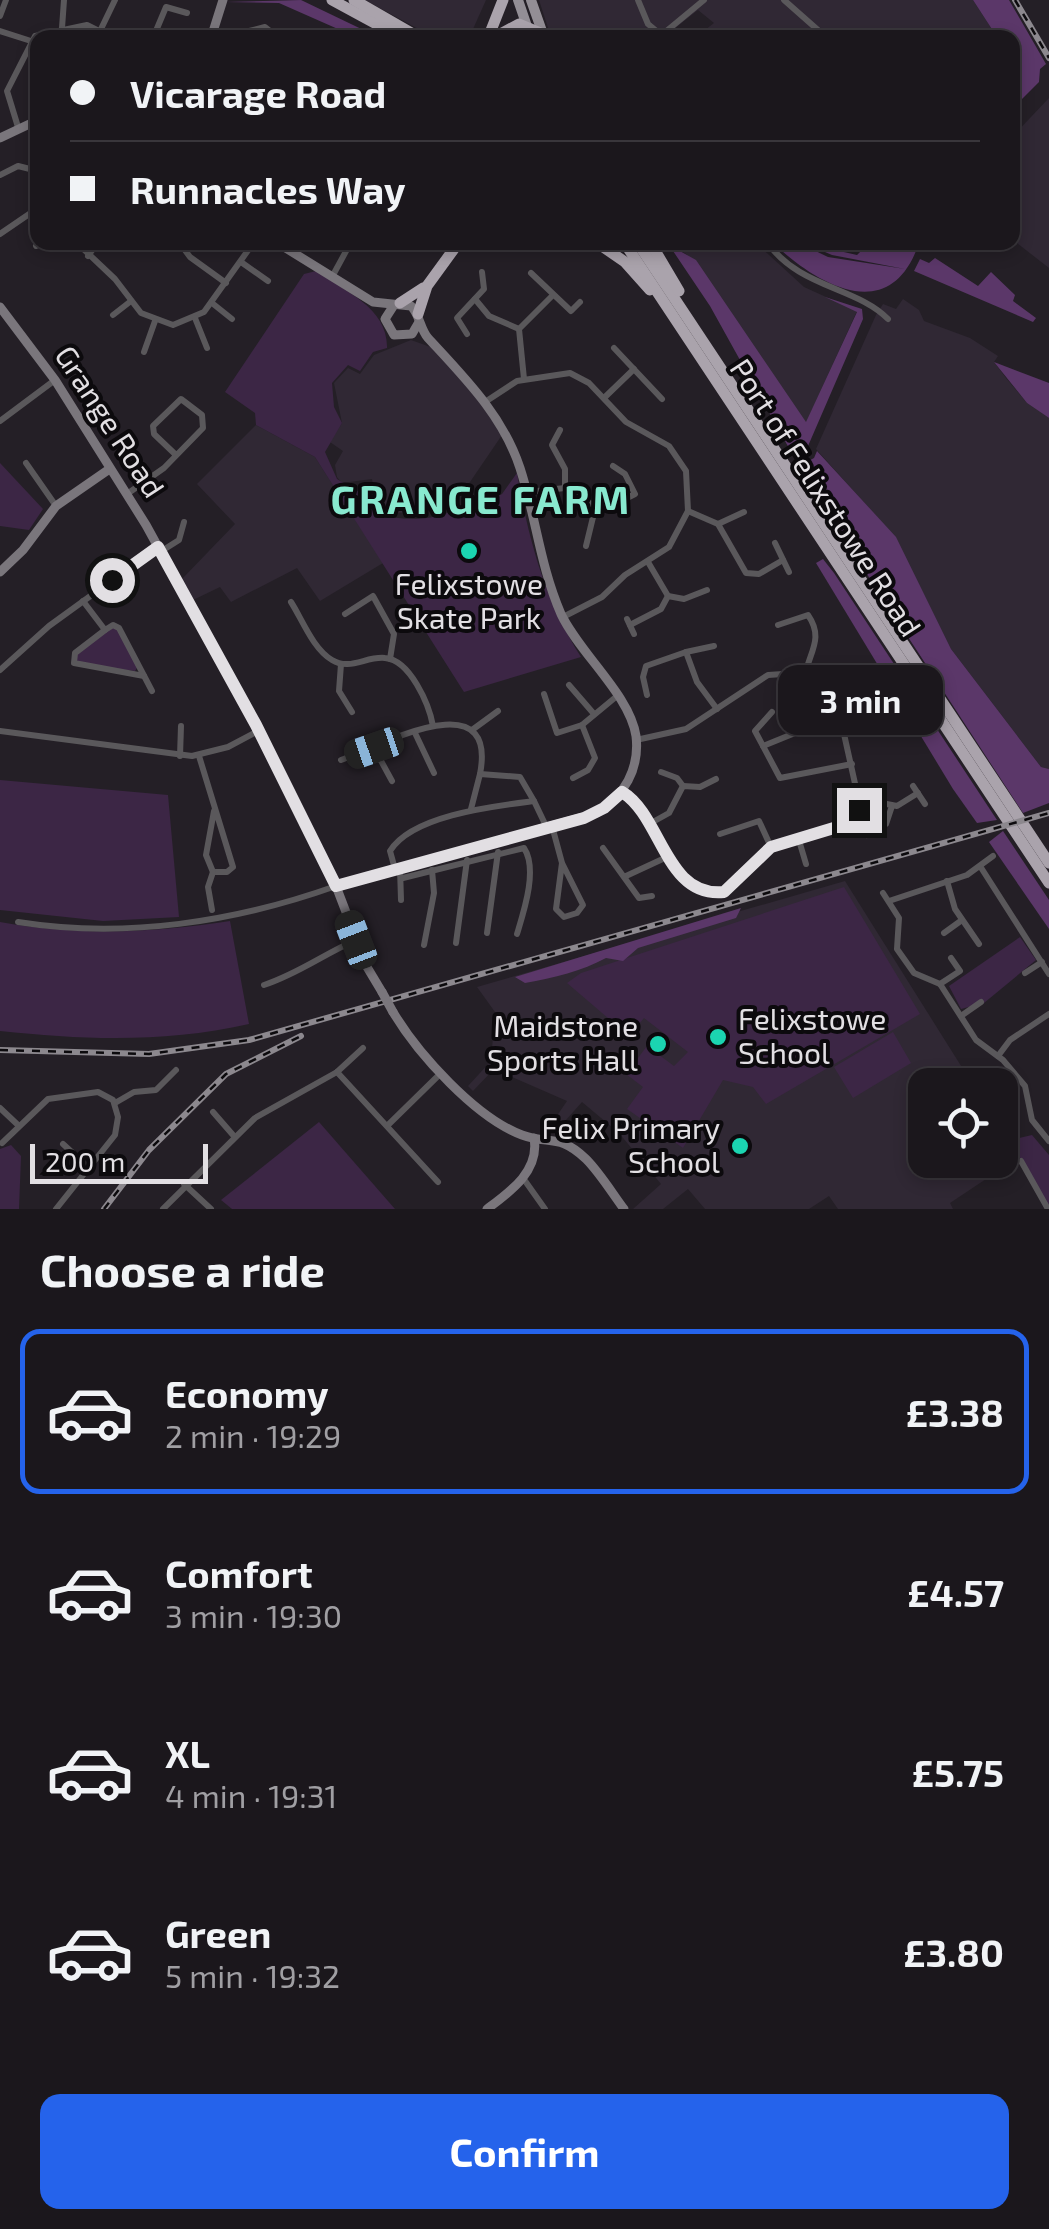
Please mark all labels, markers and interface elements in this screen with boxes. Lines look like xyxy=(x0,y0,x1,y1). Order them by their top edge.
text: Vicarage Road xyxy=(130,70,386,116)
text: Runnacles Way xyxy=(130,166,405,212)
street label: Grange Road xyxy=(48,338,173,503)
street label: Port of Felixstowe Road xyxy=(724,352,930,642)
district label: GRANGE FARM xyxy=(330,474,632,522)
marker: Felixstowe Skate Park xyxy=(458,540,480,562)
route start xyxy=(90,558,135,603)
place label: Felixstowe Skate Park xyxy=(395,565,543,635)
callout: 3 min xyxy=(776,665,942,735)
text: 3 min xyxy=(820,681,901,719)
car xyxy=(341,724,407,772)
route end xyxy=(837,788,882,833)
car xyxy=(331,907,381,973)
place label: Felixstowe School xyxy=(738,1000,886,1070)
place label: Maidstone Sports Hall xyxy=(487,1007,638,1077)
marker: Felixstowe School xyxy=(707,1026,729,1048)
marker: Maidstone Sports Hall xyxy=(647,1033,669,1055)
map controls xyxy=(908,1068,1018,1178)
button: locate xyxy=(908,1068,1018,1178)
place label: Felix Primary School xyxy=(542,1109,720,1179)
marker: Felix Primary School xyxy=(729,1135,751,1157)
scale bar xyxy=(30,1139,208,1184)
text: 200 m xyxy=(45,1144,125,1178)
text: Choose a ride xyxy=(40,1242,325,1296)
icon: car xyxy=(45,1367,135,1457)
text: Economy xyxy=(165,1370,329,1416)
text: £3.38 xyxy=(906,1389,1004,1435)
text: 2 min · 19:29 xyxy=(165,1416,341,1454)
icon: car xyxy=(45,1547,135,1637)
text: Comfort xyxy=(165,1550,313,1596)
text: £4.57 xyxy=(907,1569,1004,1615)
text: 3 min · 19:30 xyxy=(165,1596,342,1634)
icon: car xyxy=(45,1727,135,1817)
text: XL xyxy=(165,1730,210,1776)
text: £5.75 xyxy=(912,1749,1004,1795)
text: 4 min · 19:31 xyxy=(165,1776,337,1814)
icon: car xyxy=(45,1907,135,1997)
text: Green xyxy=(165,1910,271,1956)
text: £3.80 xyxy=(903,1929,1004,1975)
text: 5 min · 19:32 xyxy=(165,1956,340,1994)
button: Confirm xyxy=(40,2094,1009,2209)

